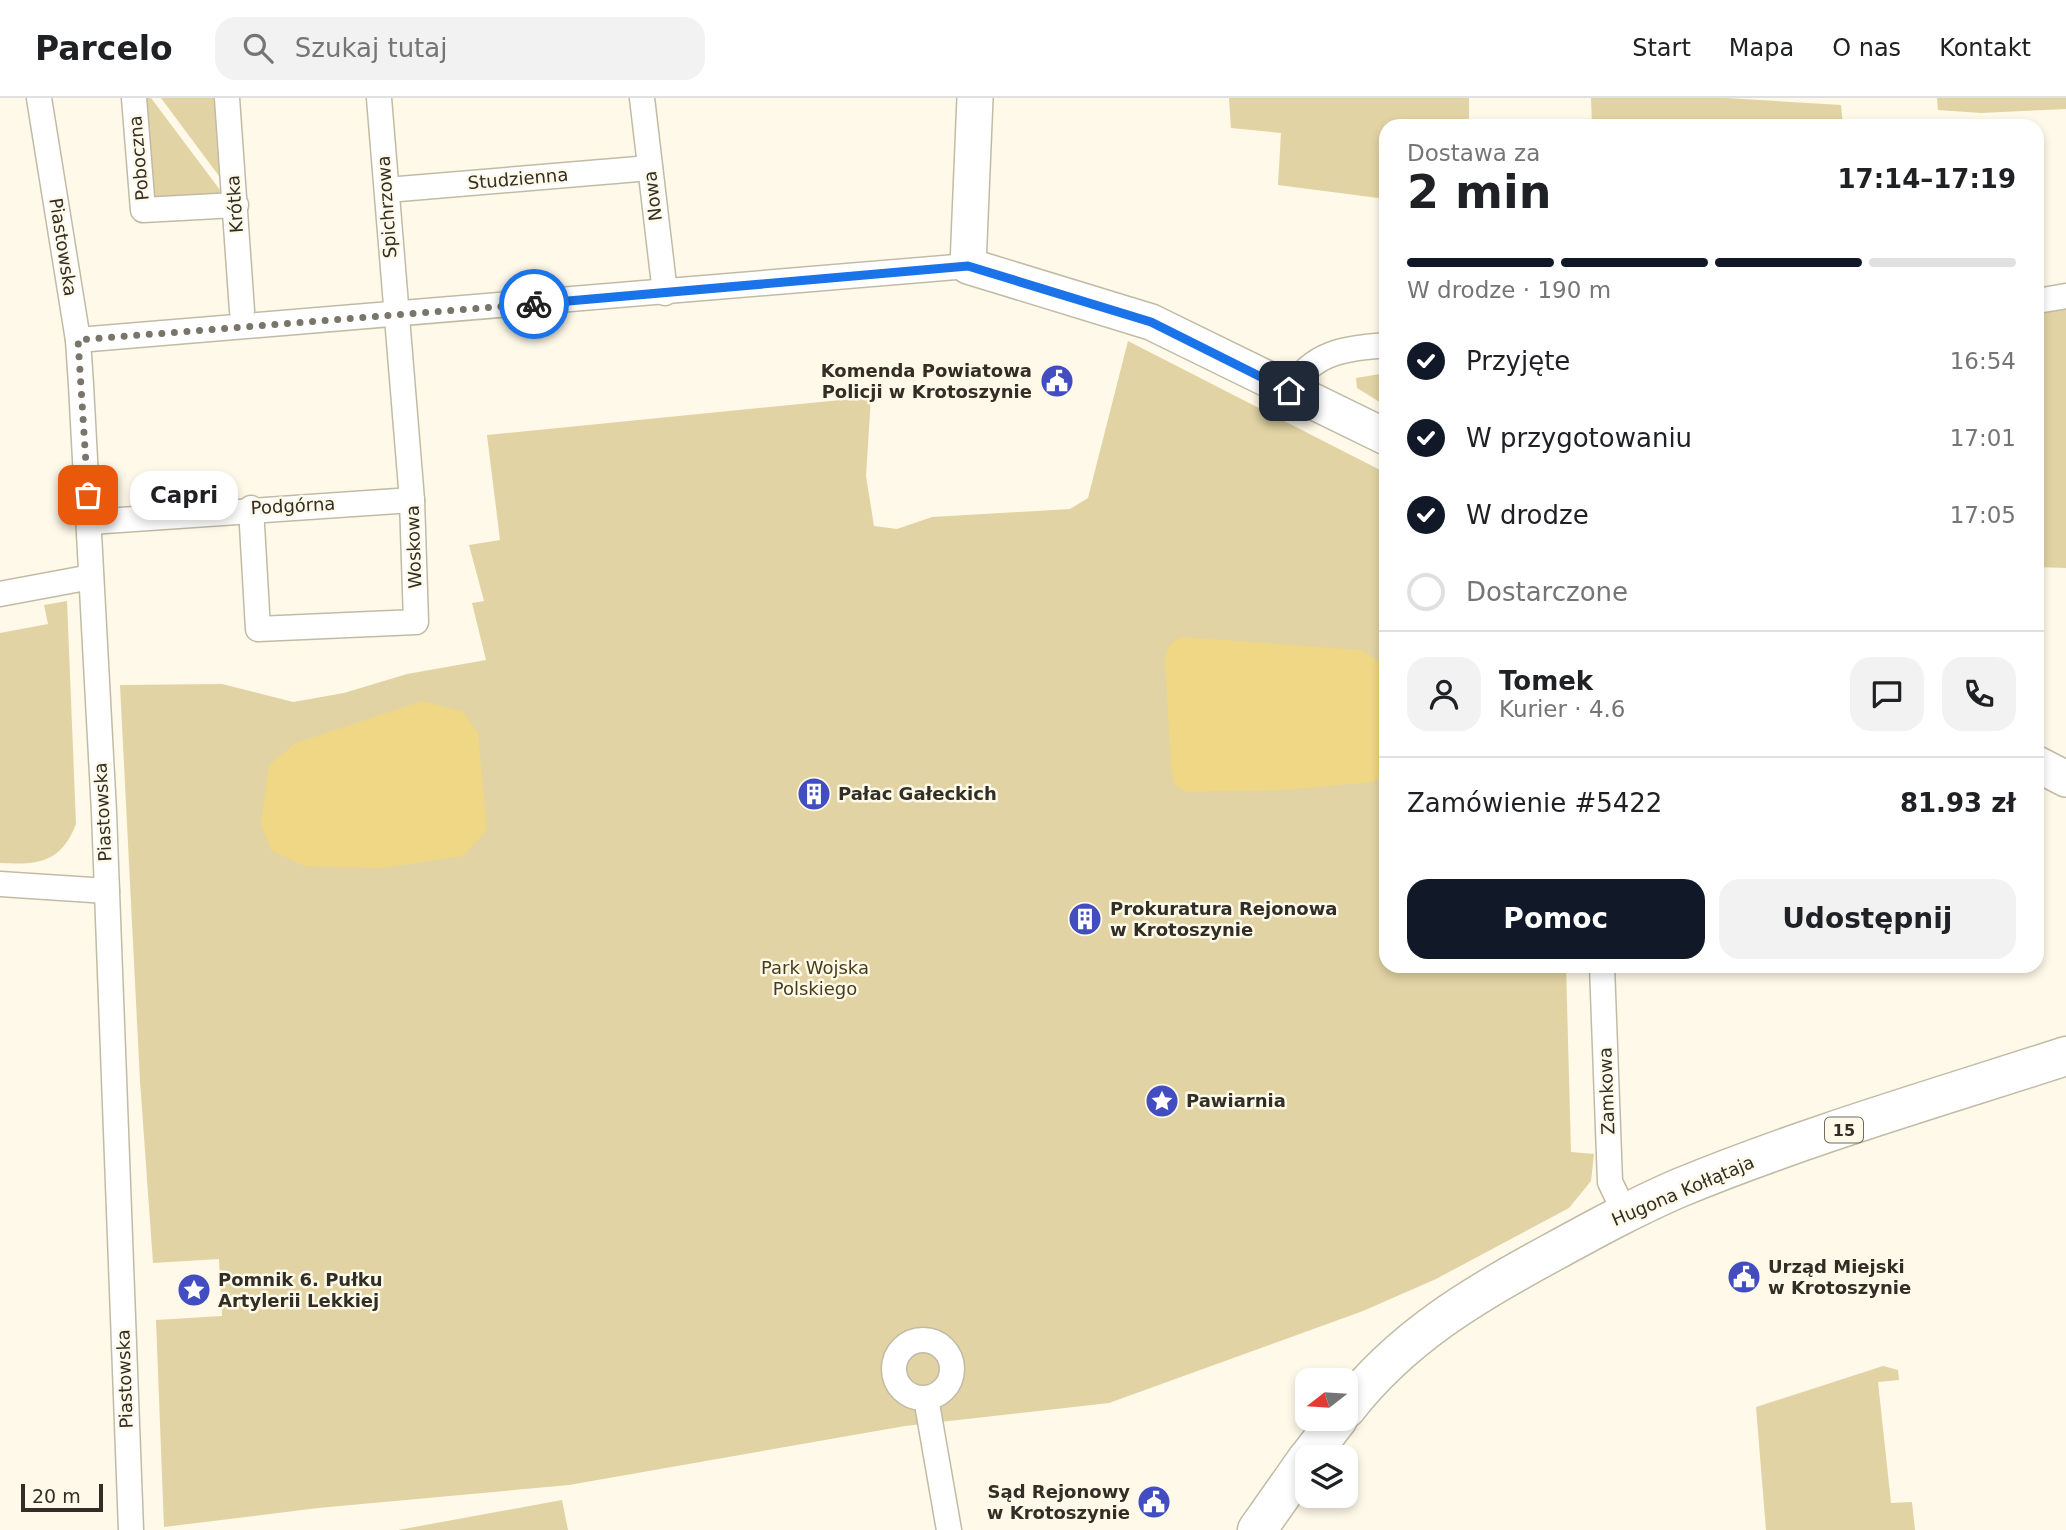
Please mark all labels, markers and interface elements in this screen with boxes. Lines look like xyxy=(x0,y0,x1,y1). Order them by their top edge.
search box xyxy=(215,17,705,80)
text: Parcelo xyxy=(35,29,173,68)
icon: search xyxy=(239,29,277,67)
text: Szukaj tutaj xyxy=(295,33,447,63)
text: Start xyxy=(1632,34,1691,62)
text: Mapa xyxy=(1729,34,1794,62)
text: O nas xyxy=(1832,34,1901,62)
text: Kontakt xyxy=(1939,34,2031,62)
street label: Poboczna xyxy=(124,115,153,202)
text: Dostawa za xyxy=(1407,140,1540,166)
street label: Spichrzowa xyxy=(372,155,401,259)
street label: Studzienna xyxy=(467,164,569,193)
text: 17:14–17:19 xyxy=(1837,164,2016,194)
text: 2 min xyxy=(1407,165,1551,219)
street label: Nowa xyxy=(639,170,666,222)
street label: Krótka xyxy=(222,174,247,234)
street label: Piastowska xyxy=(45,196,82,298)
courier xyxy=(499,269,569,339)
text: W drodze · 190 m xyxy=(1407,277,1611,303)
icon: bike xyxy=(515,285,553,323)
icon: check xyxy=(1407,342,1445,380)
text: Przyjęte xyxy=(1466,346,1570,376)
text: 16:54 xyxy=(1950,348,2016,374)
place label: Komenda Powiatowa Policji w Krotoszynie xyxy=(821,360,1032,402)
pin xyxy=(1259,361,1319,421)
public building icon: Komenda Powiatowa Policji w Krotoszynie xyxy=(1038,362,1076,400)
icon: home xyxy=(1270,372,1308,410)
icon: check xyxy=(1407,419,1445,457)
text: W przygotowaniu xyxy=(1466,423,1692,453)
text: 17:01 xyxy=(1950,425,2016,451)
pin xyxy=(58,465,118,525)
callout: Capri xyxy=(130,470,238,520)
icon: bag xyxy=(69,476,107,514)
text: Capri xyxy=(150,482,218,508)
street label: Podgórna xyxy=(250,493,336,518)
icon: check xyxy=(1407,496,1445,534)
text: W drodze xyxy=(1466,500,1589,530)
text: 17:05 xyxy=(1950,502,2016,528)
street label: Woskowa xyxy=(402,505,425,589)
text: Dostarczone xyxy=(1466,577,1628,607)
button: person xyxy=(1407,657,1481,731)
button: chat xyxy=(1850,657,1924,731)
button: phone xyxy=(1942,657,2016,731)
text: Tomek xyxy=(1499,666,1593,696)
text: Kurier · 4.6 xyxy=(1499,696,1625,722)
street label: Piastowska xyxy=(89,762,116,862)
building icon: Pałac Gałeckich xyxy=(795,775,833,813)
place label: Pałac Gałeckich xyxy=(838,783,997,804)
text: Zamówienie #5422 xyxy=(1407,788,1662,818)
text: 81.93 zł xyxy=(1900,788,2016,818)
button: Pomoc xyxy=(1407,879,1705,959)
button: Udostępnij xyxy=(1719,879,2016,959)
place label: Prokuratura Rejonowa w Krotoszynie xyxy=(1110,898,1338,940)
building icon: Prokuratura Rejonowa w Krotoszynie xyxy=(1066,900,1104,938)
park label: Park Wojska Polskiego xyxy=(761,957,869,999)
street label: Zamkowa xyxy=(1594,1047,1619,1135)
place icon: Pawiarnia xyxy=(1143,1082,1181,1120)
place label: Pawiarnia xyxy=(1186,1090,1286,1111)
road number: 15 xyxy=(1825,1118,1863,1142)
street label: Hugona Kołłątaja xyxy=(1608,1151,1757,1230)
place label: Urząd Miejski w Krotoszynie xyxy=(1768,1256,1911,1298)
public building icon: Urząd Miejski w Krotoszynie xyxy=(1725,1258,1763,1296)
place label: Pomnik 6. Pułku Artylerii Lekkiej xyxy=(218,1269,383,1311)
place icon: Pomnik 6. Pułku Artylerii Lekkiej xyxy=(175,1271,213,1309)
street label: Piastowska xyxy=(112,1329,137,1429)
north arrow xyxy=(1295,1368,1358,1432)
map controls xyxy=(1295,1368,1358,1508)
button: layers xyxy=(1295,1445,1358,1508)
scale bar xyxy=(21,1481,103,1513)
place label: Sąd Rejonowy w Krotoszynie xyxy=(987,1481,1130,1523)
public building icon: Sąd Rejonowy w Krotoszynie xyxy=(1135,1483,1173,1521)
text: 20 m xyxy=(32,1485,81,1507)

